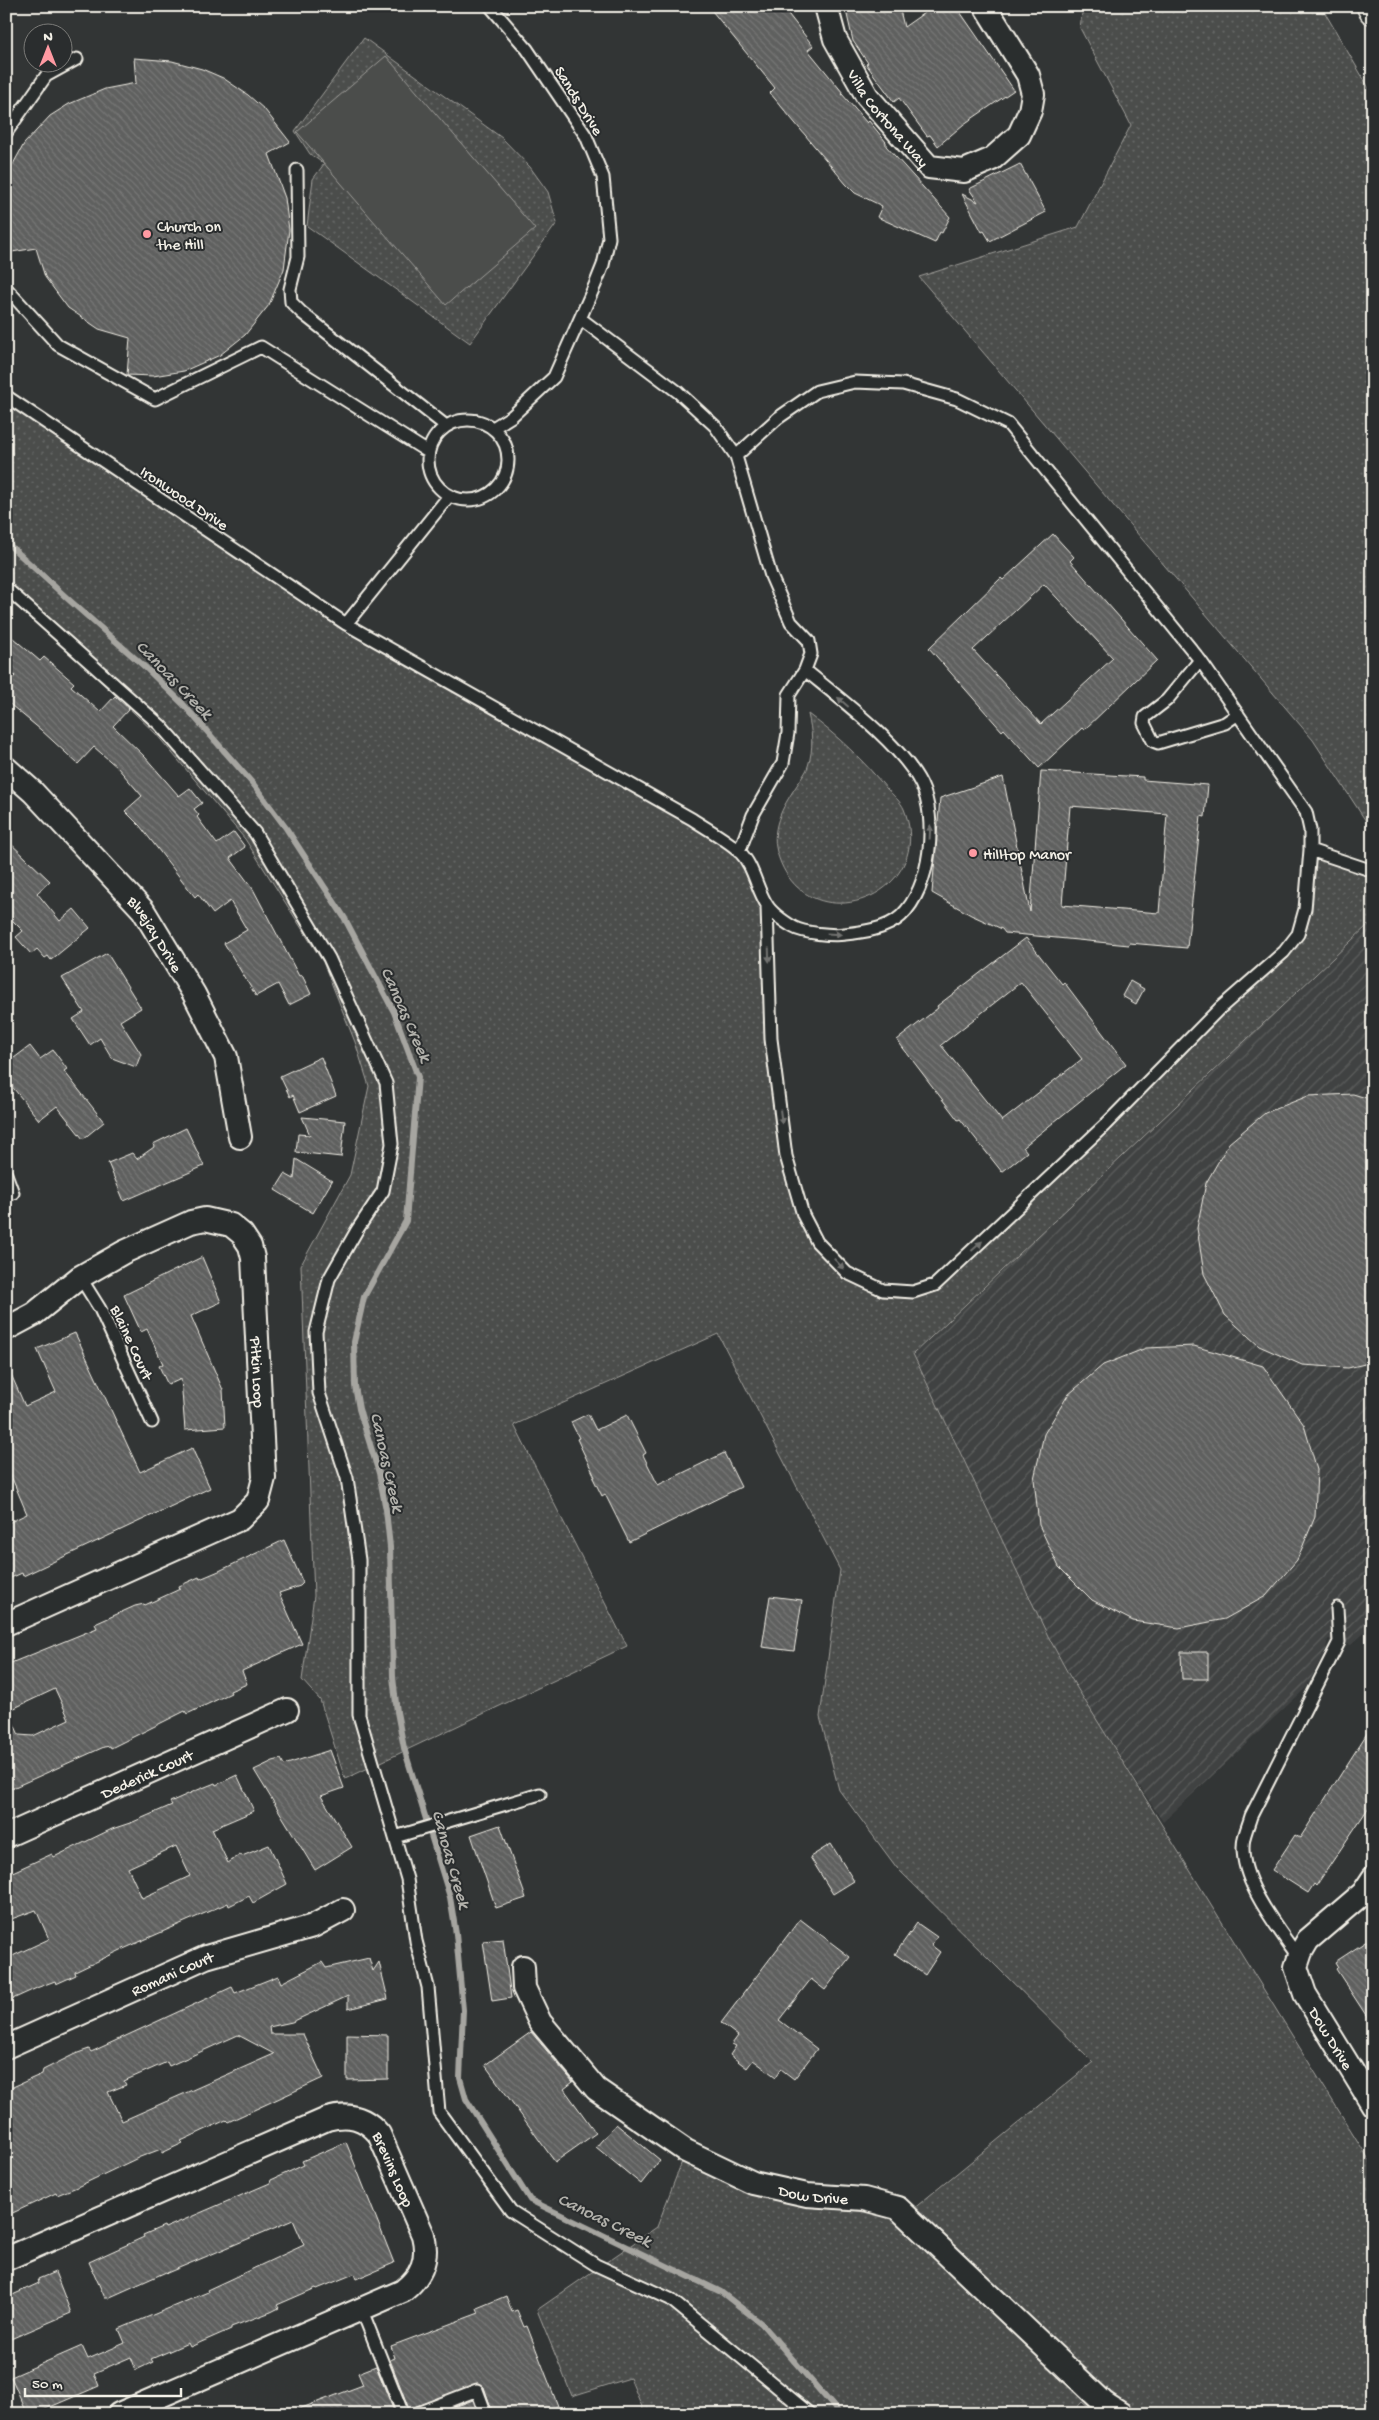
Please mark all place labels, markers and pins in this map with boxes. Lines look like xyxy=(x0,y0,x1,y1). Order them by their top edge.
place label: Church on the Hill xyxy=(156,219,222,256)
marker: Church on the Hill xyxy=(141,228,153,240)
marker: Hilltop Manor xyxy=(967,847,979,859)
place label: Hilltop Manor xyxy=(983,847,1072,866)

